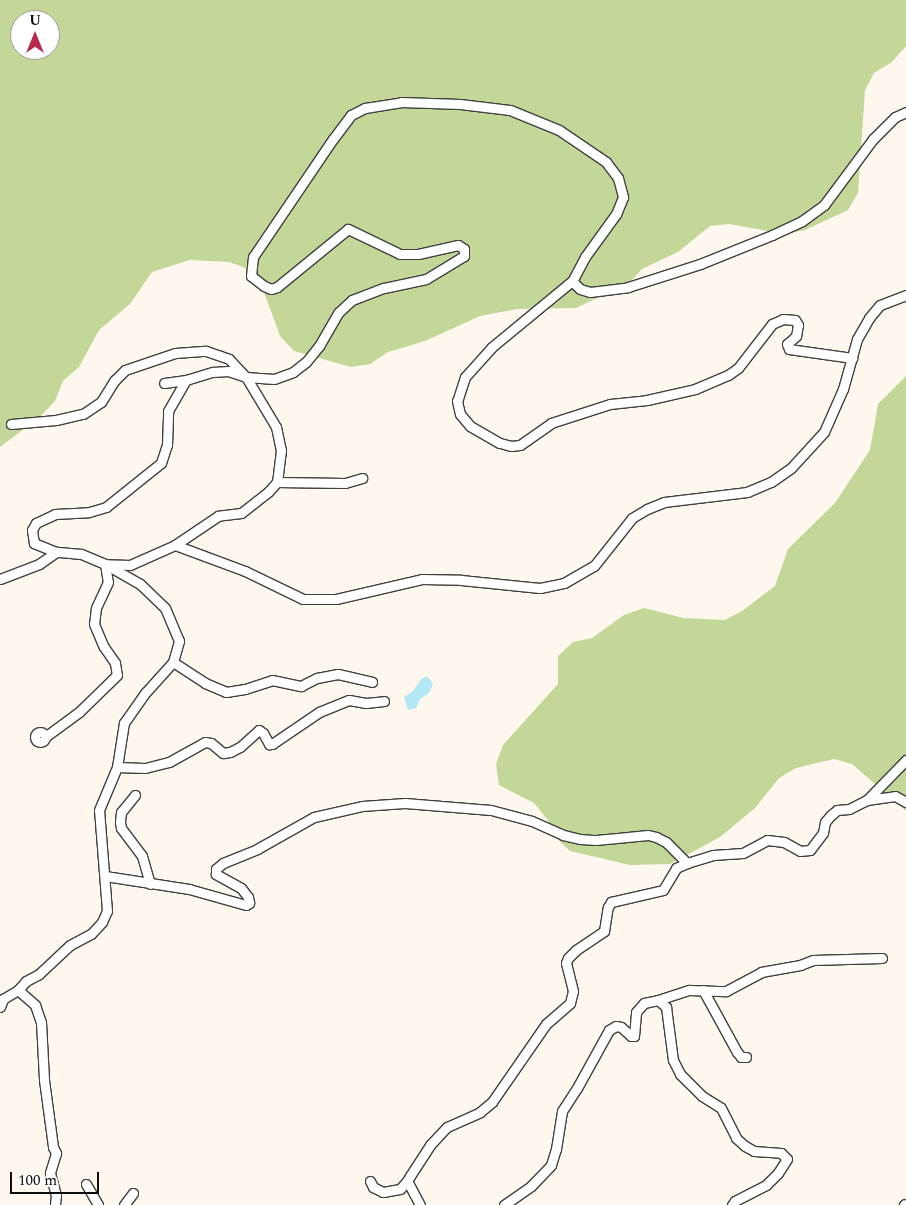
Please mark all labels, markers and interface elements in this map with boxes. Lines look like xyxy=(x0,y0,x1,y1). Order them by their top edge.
north arrow xyxy=(10,10,60,60)
text: U xyxy=(29,10,41,31)
scale bar xyxy=(12,1162,101,1194)
text: 100 m xyxy=(18,1169,57,1192)

